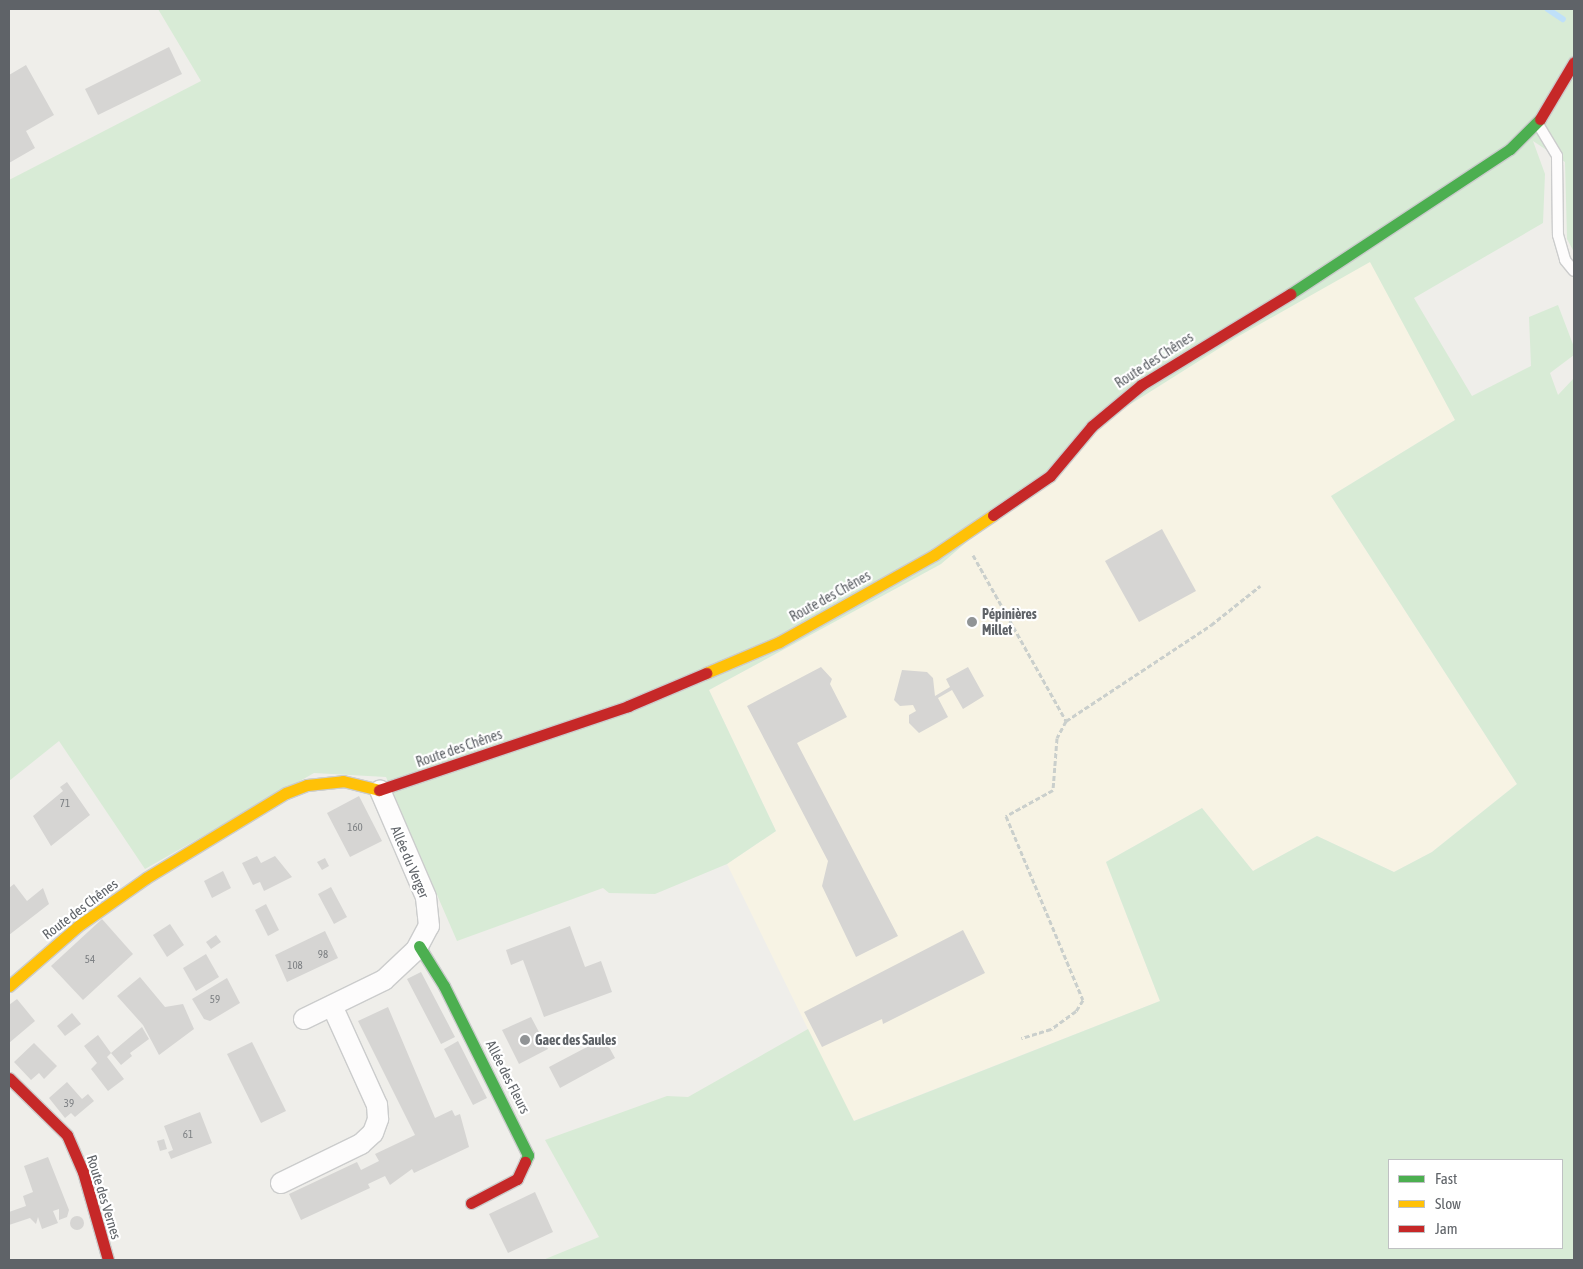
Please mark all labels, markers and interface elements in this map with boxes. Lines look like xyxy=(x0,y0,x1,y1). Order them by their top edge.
street label: Route des Chênes xyxy=(1112,328,1196,392)
street label: Route des Chênes xyxy=(787,567,873,625)
place label: Pépinières Millet xyxy=(982,606,1037,638)
marker: Pépinières Millet xyxy=(966,616,978,628)
street label: Route des Chênes xyxy=(414,725,504,771)
house number: 71 xyxy=(60,796,70,810)
house number: 160 xyxy=(347,820,363,834)
street label: Allée du Verger xyxy=(387,823,433,901)
street label: Route des Chênes xyxy=(39,875,121,943)
house number: 98 xyxy=(318,947,328,961)
house number: 54 xyxy=(85,952,95,966)
house number: 108 xyxy=(287,958,303,972)
house number: 59 xyxy=(210,992,220,1006)
place label: Gaec des Saules xyxy=(535,1032,616,1048)
marker: Gaec des Saules xyxy=(519,1034,531,1046)
street label: Allée des Fleurs xyxy=(482,1038,534,1116)
house number: 39 xyxy=(64,1096,74,1110)
house number: 61 xyxy=(183,1127,193,1141)
street label: Route des Vernes xyxy=(83,1153,125,1241)
legend xyxy=(1388,1159,1563,1249)
text: Fast xyxy=(1435,1170,1457,1187)
text: Slow xyxy=(1435,1195,1461,1212)
text: Jam xyxy=(1435,1220,1458,1237)

